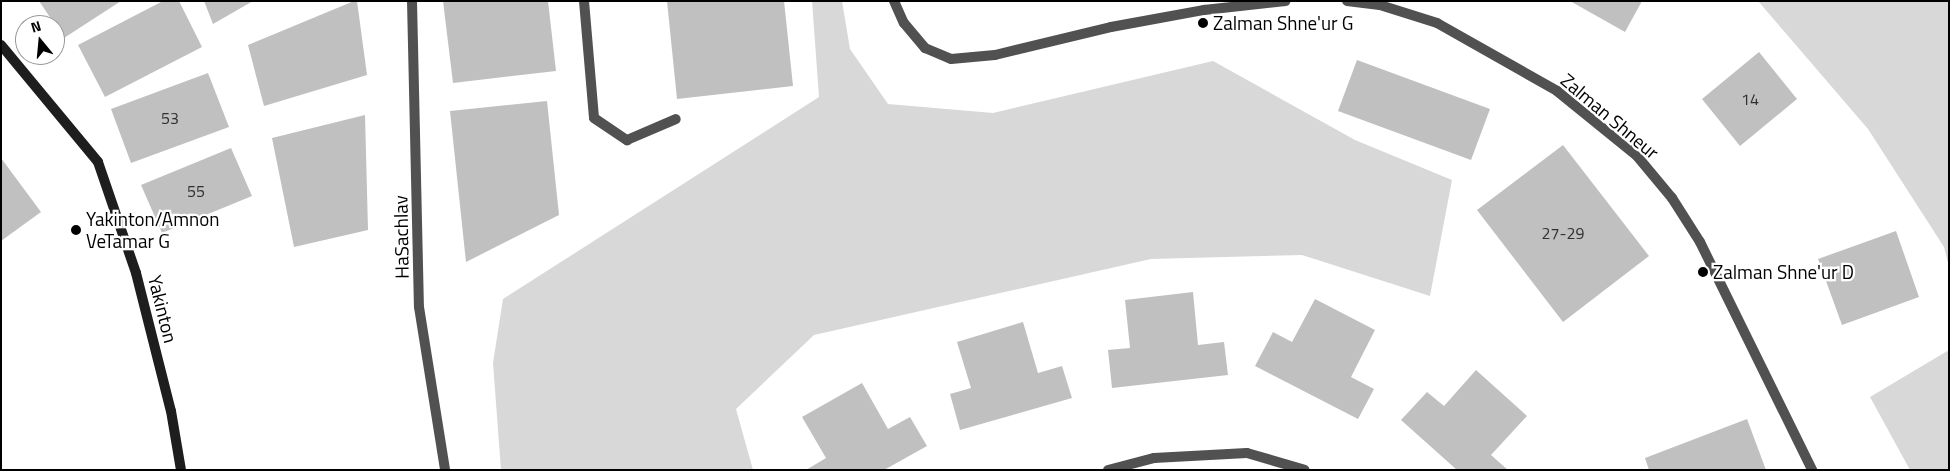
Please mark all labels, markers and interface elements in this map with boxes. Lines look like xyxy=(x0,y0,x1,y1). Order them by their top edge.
place label: Zalman Shne'ur G xyxy=(1213,12,1353,34)
north arrow xyxy=(15,15,65,65)
text: N xyxy=(28,15,43,38)
marker: Zalman Shne'ur G xyxy=(1197,17,1209,29)
street label: Zalman Shneur xyxy=(1556,68,1664,164)
house number: 14 xyxy=(1741,89,1759,109)
house number: 53 xyxy=(161,108,179,128)
house number: 55 xyxy=(187,181,205,201)
street label: HaSachlav xyxy=(389,195,413,279)
place label: Yakinton/Amnon VeTamar G xyxy=(86,208,219,252)
house number: 27-29 xyxy=(1542,223,1584,243)
marker: Yakinton/Amnon VeTamar G xyxy=(70,224,82,236)
place label: Zalman Shne'ur D xyxy=(1713,261,1854,283)
marker: Zalman Shne'ur D xyxy=(1697,266,1709,278)
street label: Yakinton xyxy=(144,273,182,345)

